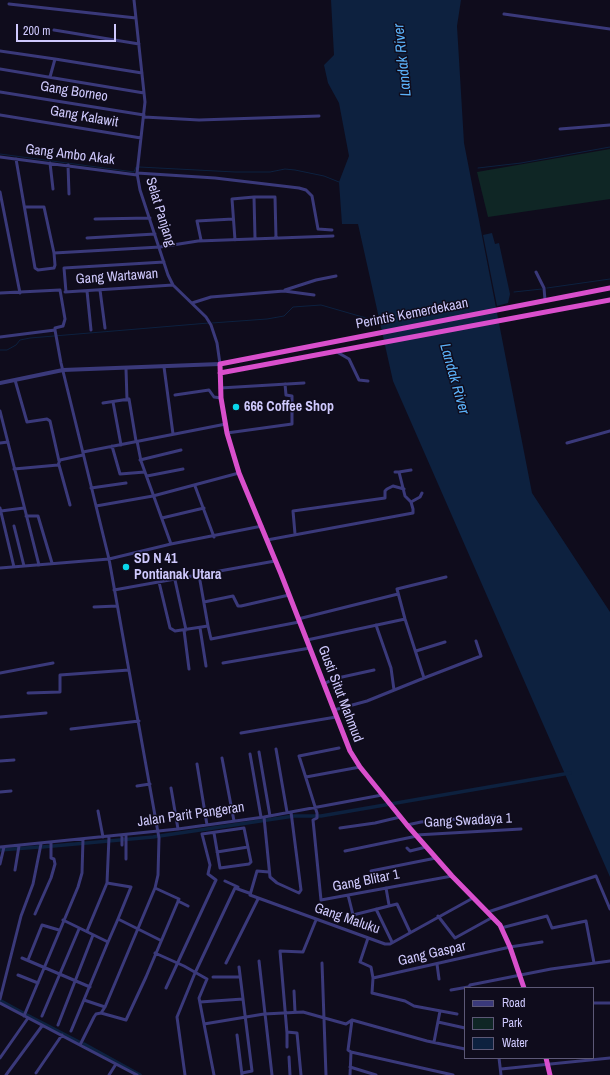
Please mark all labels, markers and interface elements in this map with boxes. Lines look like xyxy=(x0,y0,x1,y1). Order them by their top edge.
scale bar xyxy=(18,16,118,42)
text: 200 m xyxy=(23,23,50,39)
water label: Landak River xyxy=(390,23,416,97)
street label: Gang Borneo xyxy=(39,78,109,106)
street label: Gang Kalawit xyxy=(49,103,119,131)
street label: Gang Ambo Akak xyxy=(24,141,116,169)
street label: Selat Panjang xyxy=(142,175,178,249)
street label: Gang Wartawan xyxy=(75,266,159,288)
street label: Perintis Kemerdekaan xyxy=(354,295,470,333)
water label: Landak River xyxy=(435,341,473,417)
place label: 666 Coffee Shop xyxy=(244,399,334,415)
marker: 666 Coffee Shop xyxy=(231,402,241,412)
place label: SD N 41 Pontianak Utara xyxy=(134,551,221,584)
marker: SD N 41 Pontianak Utara xyxy=(121,562,131,572)
street label: Gusti Situt Mahmud xyxy=(314,643,366,745)
street label: Jalan Parit Pangeran xyxy=(136,799,246,831)
street label: Gang Swadaya 1 xyxy=(424,810,512,832)
street label: Gang Blitar 1 xyxy=(331,866,401,896)
street label: Gang Maluku xyxy=(312,900,382,938)
street label: Gang Gaspar xyxy=(397,938,467,970)
legend xyxy=(464,987,594,1059)
text: Road xyxy=(502,995,526,1011)
text: Park xyxy=(502,1015,522,1031)
text: Water xyxy=(502,1035,528,1051)

